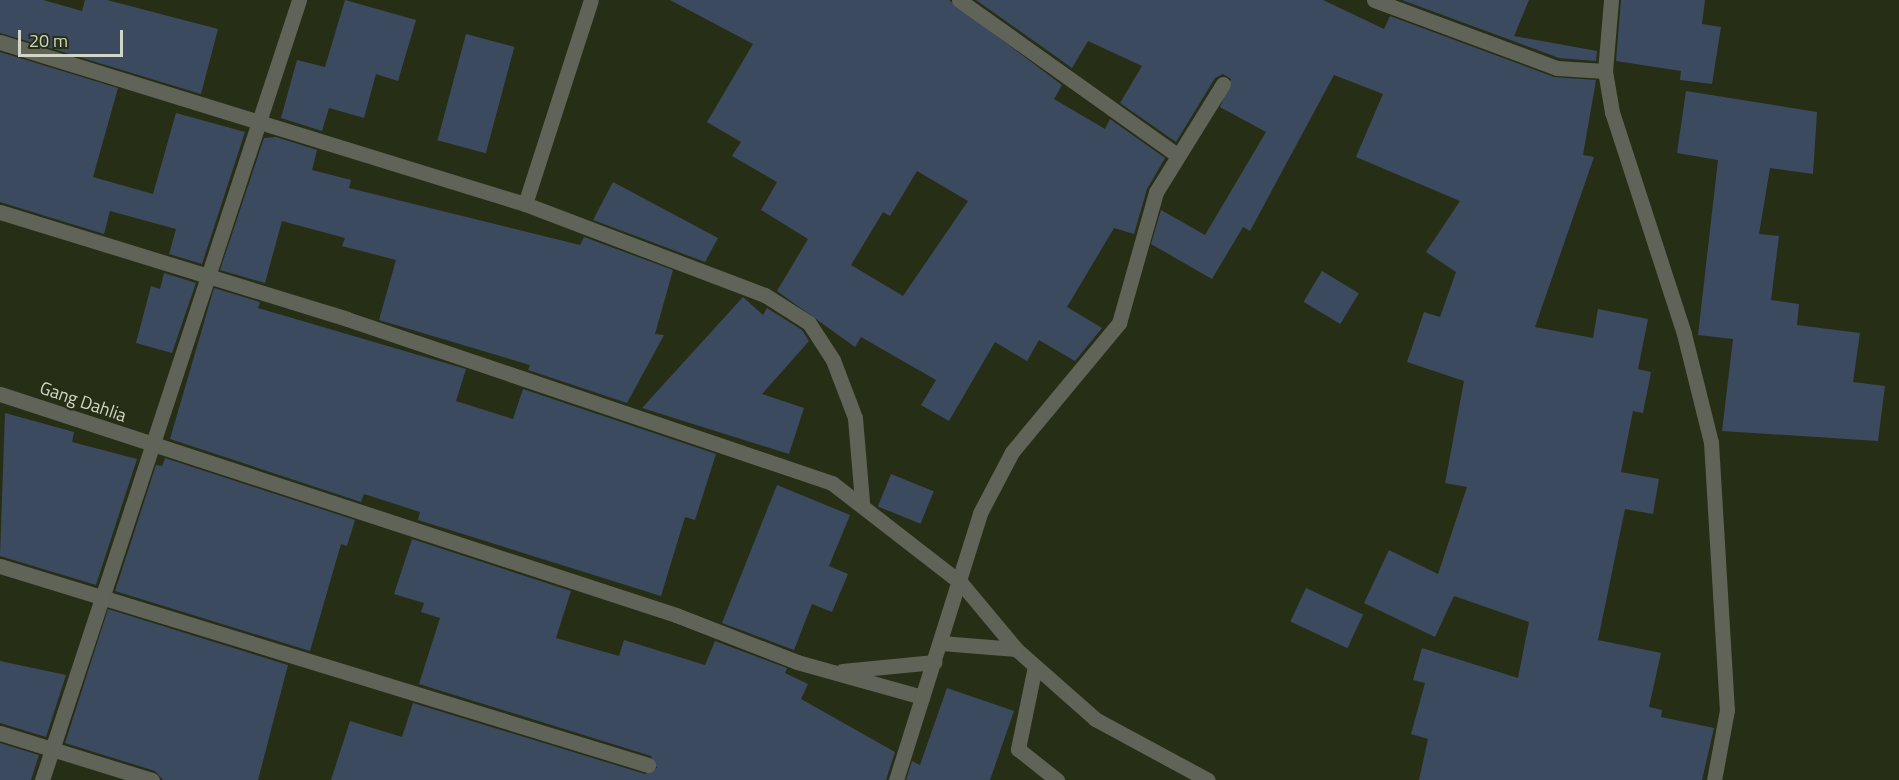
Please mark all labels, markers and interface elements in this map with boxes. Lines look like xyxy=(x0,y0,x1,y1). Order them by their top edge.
scale bar xyxy=(21,18,126,56)
text: 20 m xyxy=(29,27,68,54)
street label: Gang Dahlia xyxy=(37,377,129,427)

